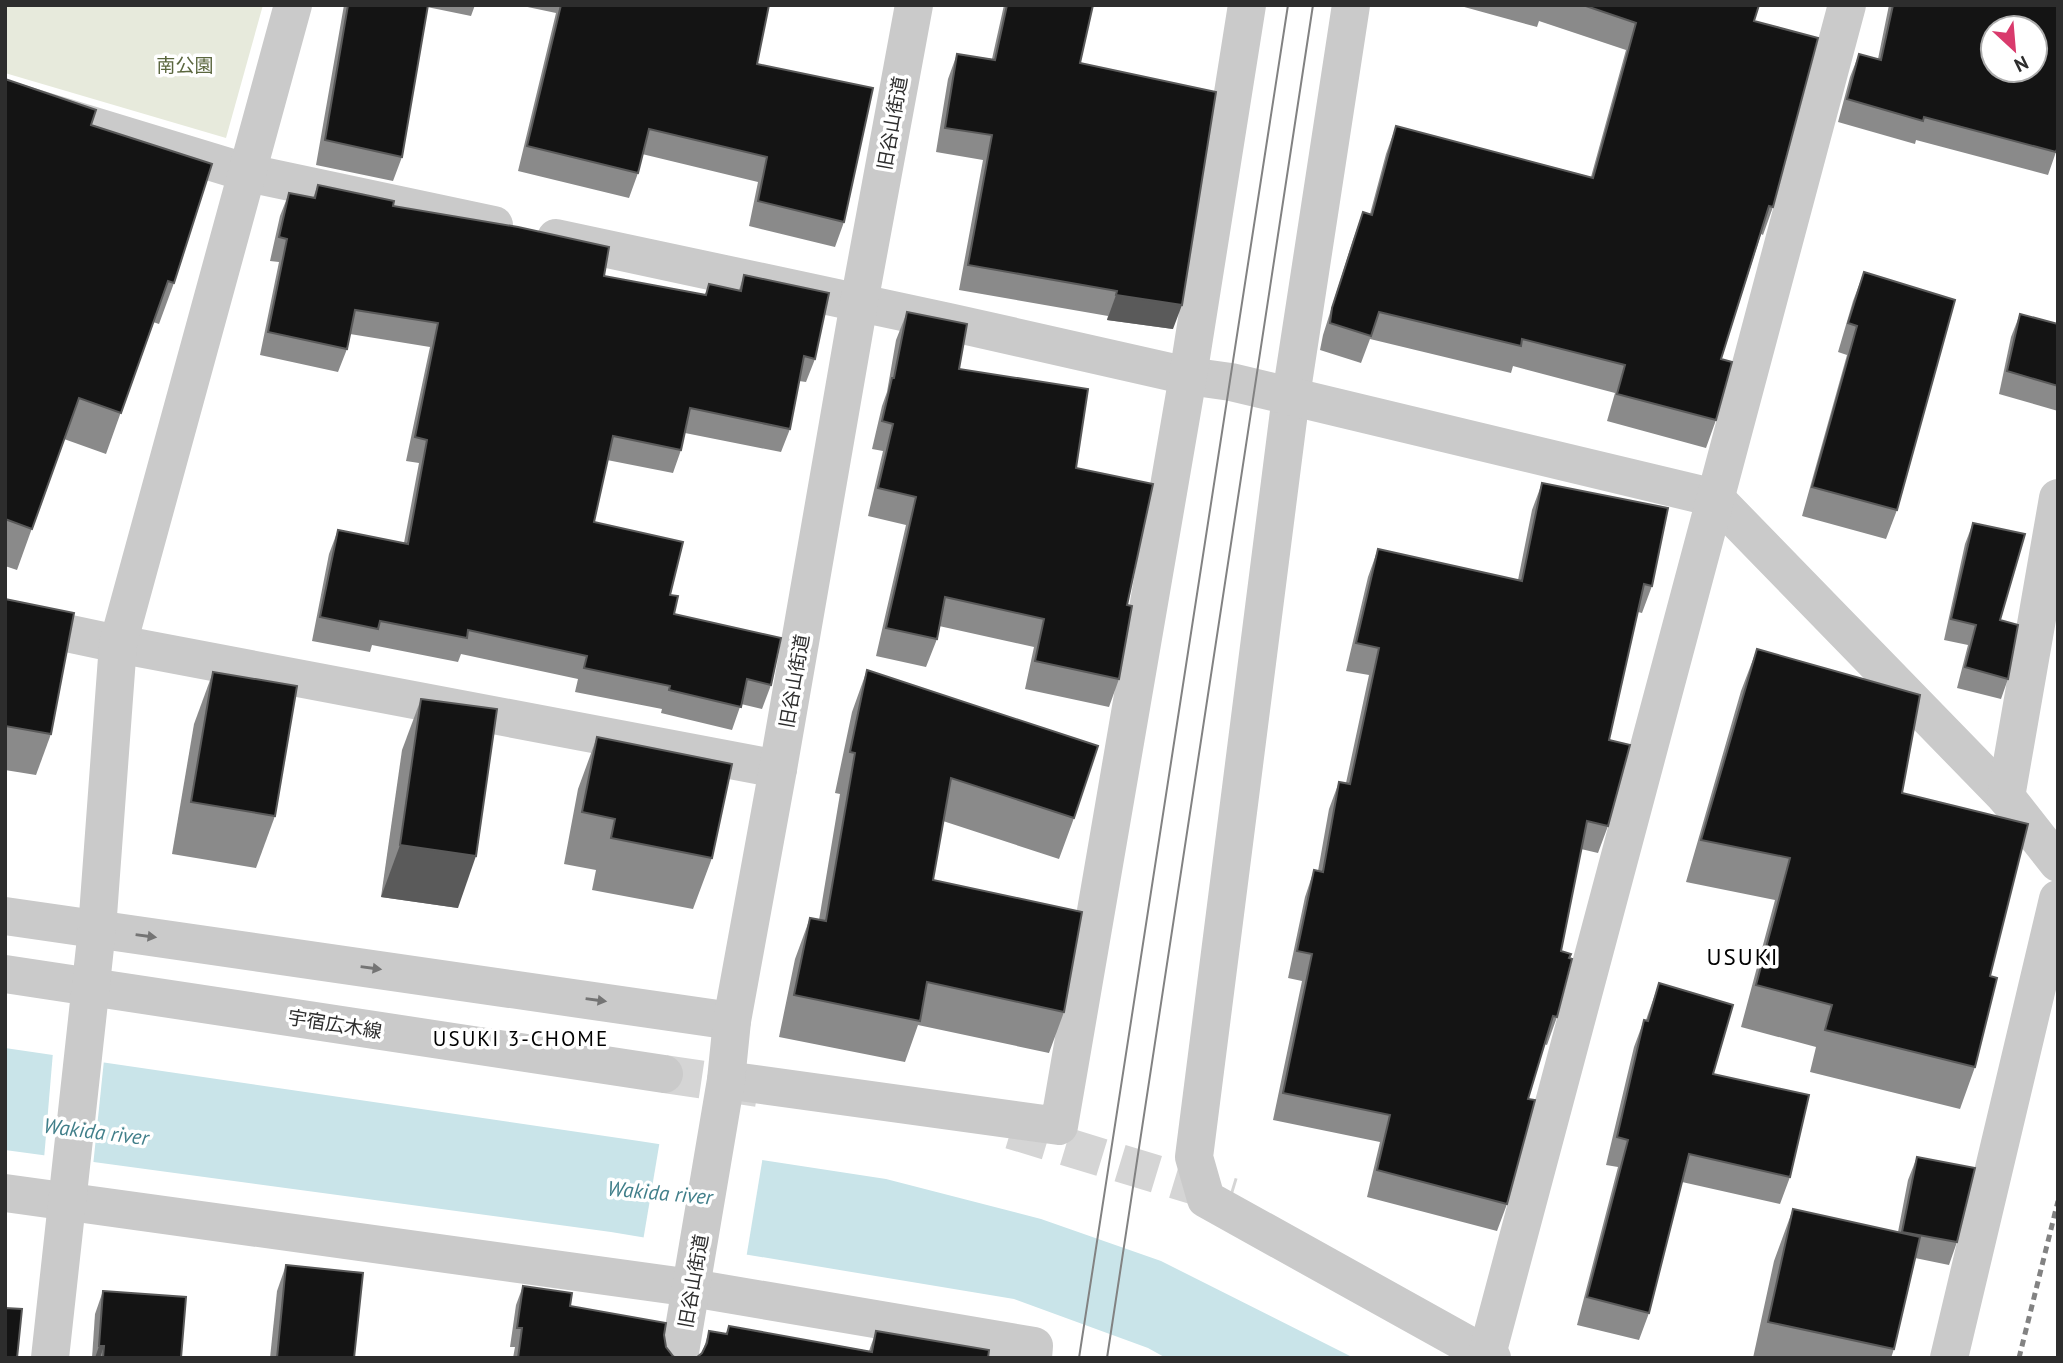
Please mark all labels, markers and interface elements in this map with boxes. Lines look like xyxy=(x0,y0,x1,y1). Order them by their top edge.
north arrow xyxy=(1979,14,2049,84)
text: N xyxy=(2011,51,2032,78)
park label: 南公園 xyxy=(156,53,214,77)
street label: 旧谷山街道 xyxy=(872,74,912,172)
street label: 旧谷山街道 xyxy=(774,632,814,730)
one-way arrow xyxy=(135,931,157,942)
district label: USUKI xyxy=(1707,942,1779,971)
one-way arrow xyxy=(360,963,382,974)
one-way arrow xyxy=(585,995,607,1006)
street label: 宇宿広木線 xyxy=(286,1005,384,1043)
district label: USUKI 3-CHOME xyxy=(433,1025,609,1052)
water label: Wakida river xyxy=(42,1112,152,1152)
water label: Wakida river xyxy=(606,1174,716,1211)
street label: 旧谷山街道 xyxy=(673,1232,713,1330)

